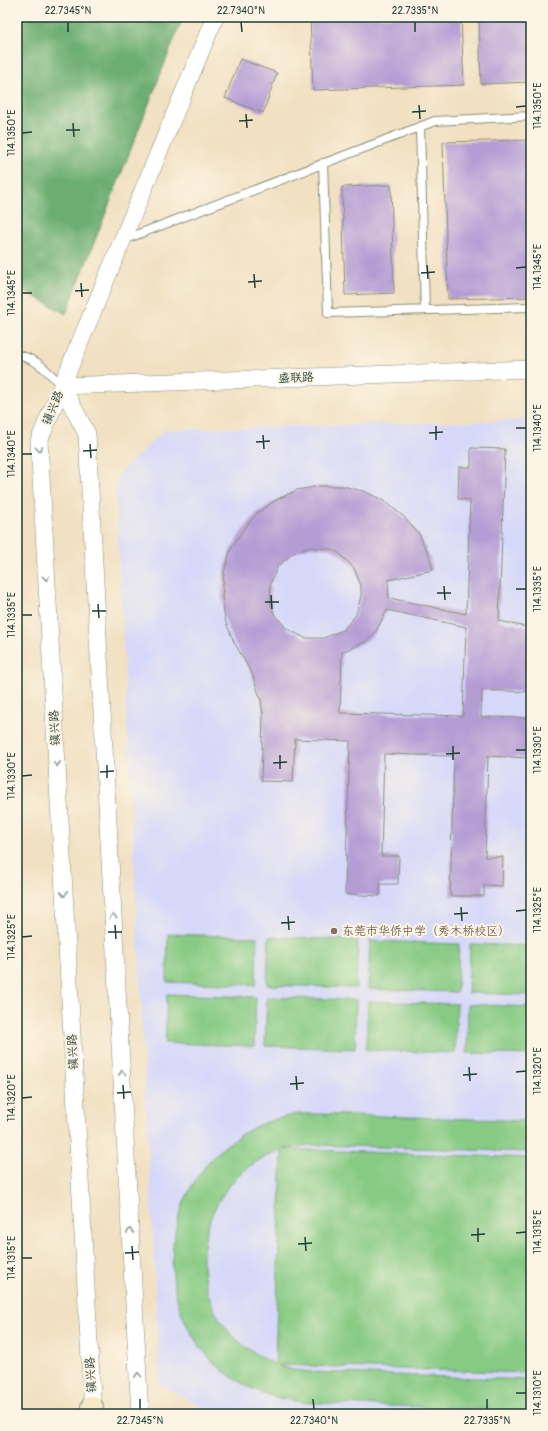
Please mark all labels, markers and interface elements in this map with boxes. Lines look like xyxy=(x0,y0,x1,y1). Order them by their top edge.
text: 22.7345°N xyxy=(45,5,92,17)
text: 22.7340°N xyxy=(217,5,265,17)
text: 22.7335°N xyxy=(392,5,438,17)
text: 114.1350°E xyxy=(532,82,544,130)
text: 114.1350°E xyxy=(6,109,18,157)
text: 114.1345°E xyxy=(532,244,544,290)
text: 114.1345°E xyxy=(6,270,18,316)
street label: 盛联路 xyxy=(278,370,314,386)
street label: 镇兴路 xyxy=(39,388,67,428)
text: 114.1340°E xyxy=(532,404,544,452)
text: 114.1340°E xyxy=(6,430,18,478)
one-way arrow xyxy=(35,446,44,452)
text: 114.1335°E xyxy=(532,566,544,612)
one-way arrow xyxy=(42,575,51,581)
text: 114.1335°E xyxy=(6,592,18,638)
street label: 镇兴路 xyxy=(47,710,63,746)
text: 114.1330°E xyxy=(532,726,544,774)
text: 114.1330°E xyxy=(6,752,18,800)
one-way arrow xyxy=(52,761,61,767)
text: 114.1325°E xyxy=(532,887,544,933)
one-way arrow xyxy=(60,891,68,897)
one-way arrow xyxy=(109,913,117,919)
text: 114.1325°E xyxy=(6,914,18,960)
place label: 东莞市华侨中学（秀木桥校区） xyxy=(342,924,510,939)
marker: 东莞市华侨中学（秀木桥校区） xyxy=(329,926,339,936)
street label: 镇兴路 xyxy=(65,1034,81,1070)
text: 114.1320°E xyxy=(532,1047,544,1095)
one-way arrow xyxy=(117,1070,126,1077)
text: 114.1320°E xyxy=(6,1074,18,1122)
text: 114.1315°E xyxy=(532,1210,544,1254)
one-way arrow xyxy=(126,1228,134,1234)
text: 114.1315°E xyxy=(6,1236,18,1280)
street label: 镇兴路 xyxy=(83,1357,99,1393)
text: 114.1310°E xyxy=(532,1370,544,1416)
one-way arrow xyxy=(134,1372,142,1378)
text: 22.7345°N xyxy=(117,1415,164,1427)
text: 22.7340°N xyxy=(290,1415,338,1427)
text: 22.7335°N xyxy=(464,1415,510,1427)

